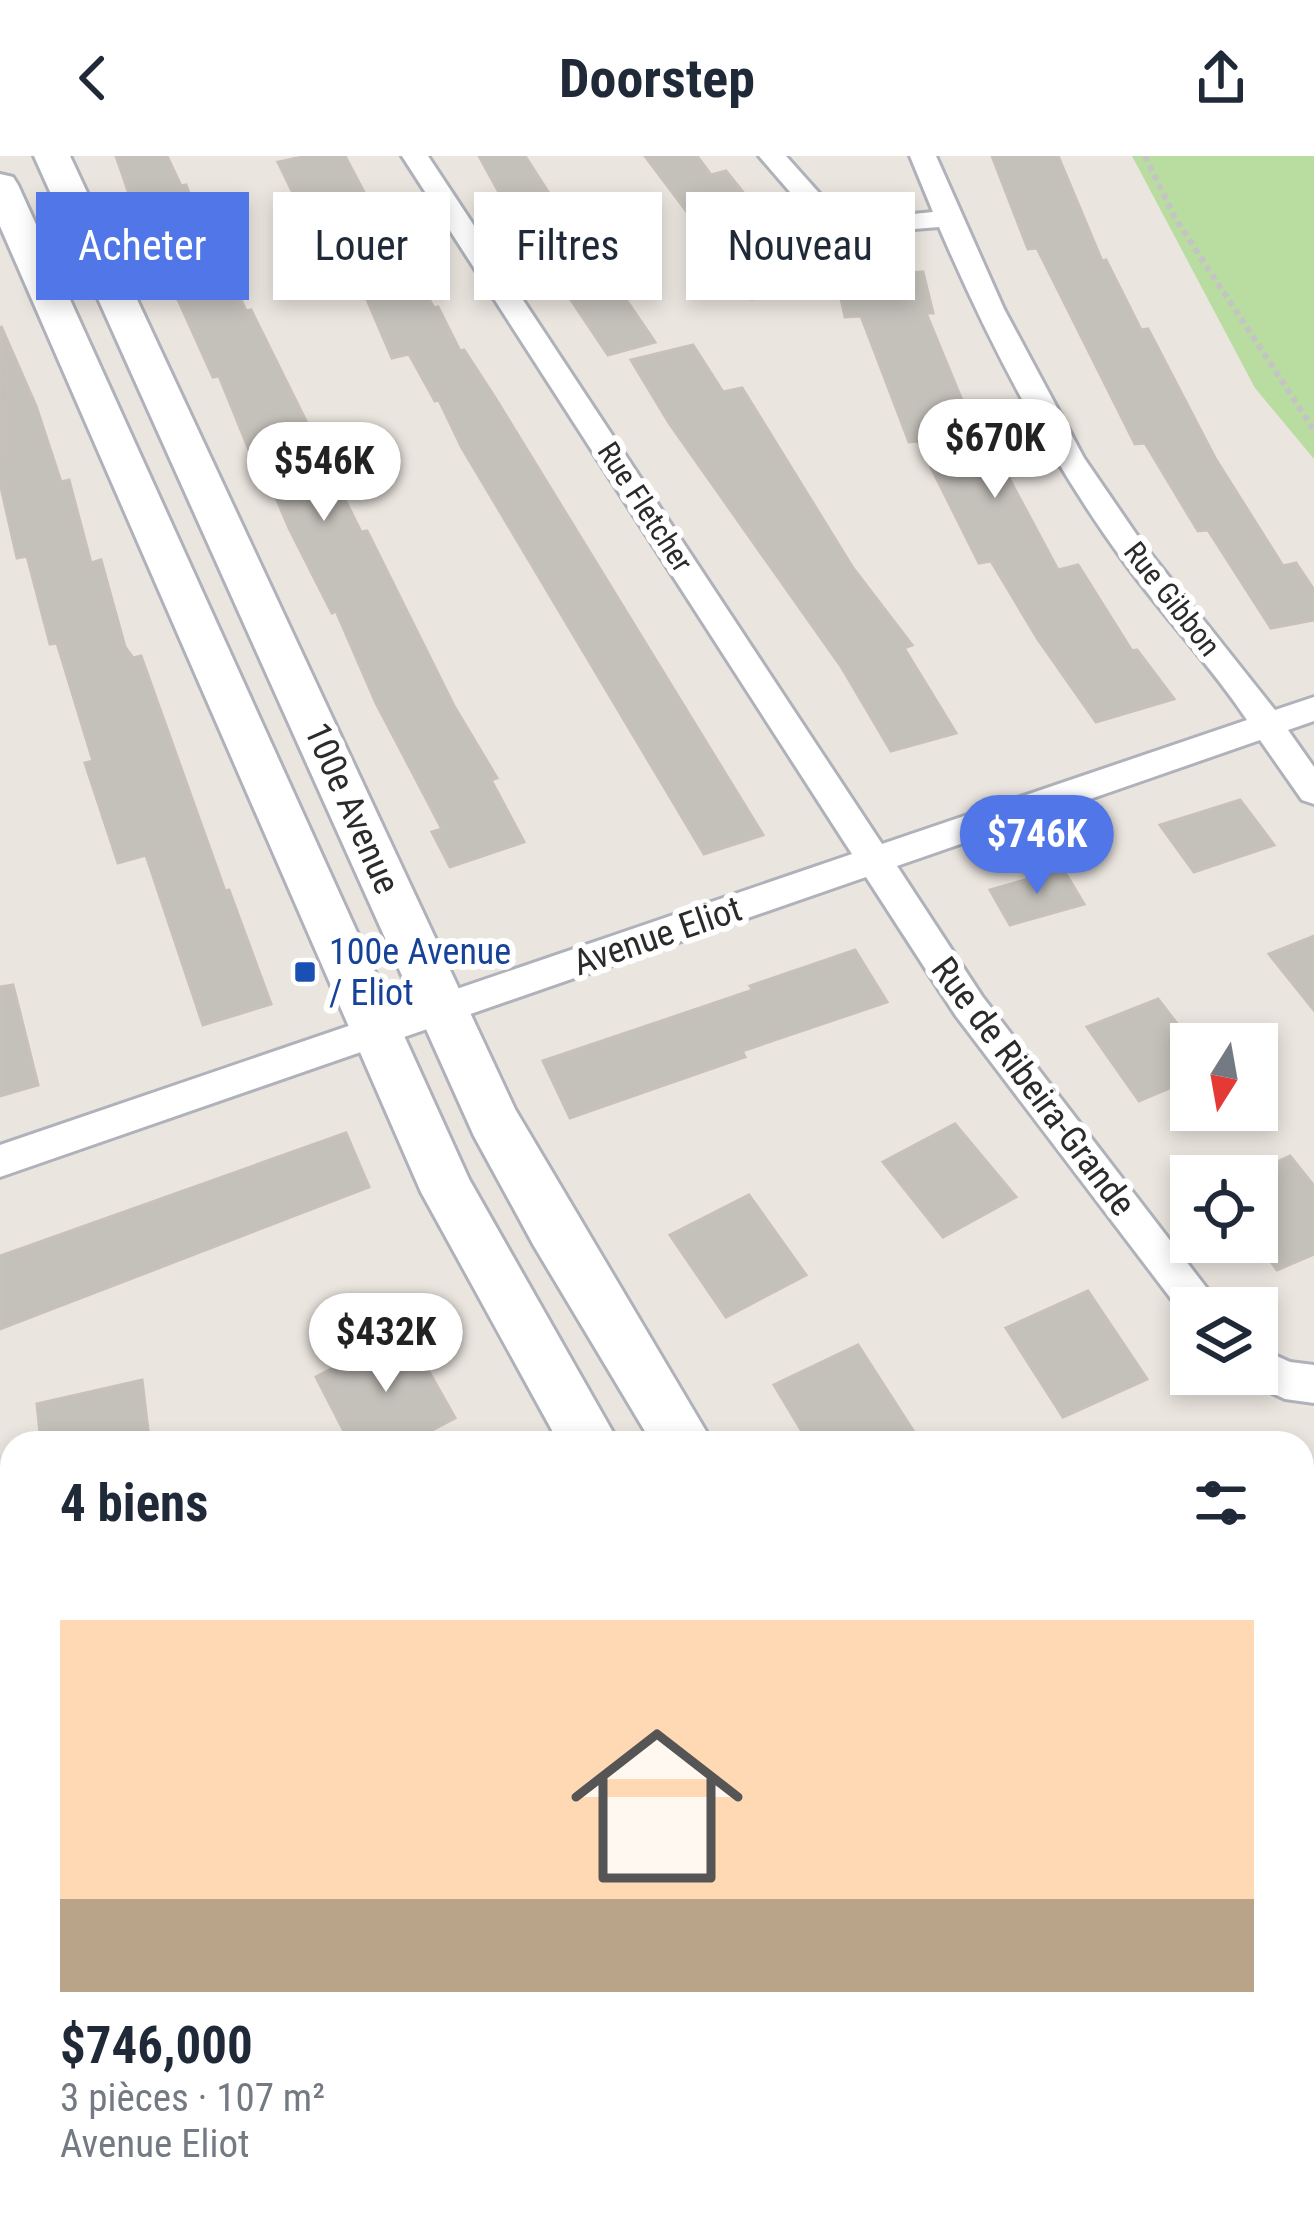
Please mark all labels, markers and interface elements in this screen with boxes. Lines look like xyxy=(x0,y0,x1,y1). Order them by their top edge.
icon: back xyxy=(60,45,126,111)
icon: share xyxy=(1188,45,1254,111)
text: Doorstep xyxy=(559,47,755,110)
chip: Acheter xyxy=(36,192,249,300)
chip: Louer xyxy=(273,192,450,300)
chip: Filtres xyxy=(474,192,662,300)
chip: Nouveau xyxy=(686,192,915,300)
pin: $670K xyxy=(911,399,1079,501)
text: $670K xyxy=(945,415,1045,461)
pin: $546K xyxy=(240,422,408,524)
street label: Rue Fletcher xyxy=(591,435,700,578)
text: $546K xyxy=(274,438,374,484)
street label: Rue Gibbon xyxy=(1117,535,1228,663)
street label: 100e Avenue xyxy=(296,717,408,900)
pin: $746K xyxy=(953,795,1121,897)
text: $746K xyxy=(987,811,1087,857)
street label: Avenue Eliot xyxy=(568,888,747,984)
place label: 100e Avenue / Eliot xyxy=(329,931,511,1014)
street label: Rue de Ribeira-Grande xyxy=(922,949,1144,1224)
marker: 100e Avenue / Eliot xyxy=(292,959,318,985)
north arrow xyxy=(1170,1023,1278,1131)
map controls xyxy=(1170,1023,1278,1395)
button: locate xyxy=(1170,1155,1278,1263)
button: layers xyxy=(1170,1287,1278,1395)
pin: $432K xyxy=(302,1293,470,1395)
text: $432K xyxy=(336,1309,436,1355)
icon: filters xyxy=(1188,1470,1254,1536)
text: 4 biens xyxy=(60,1474,208,1533)
icon: home xyxy=(549,1698,765,1914)
text: $746,000 xyxy=(60,2016,253,2075)
text: 3 pièces · 107 m² xyxy=(60,2075,325,2121)
text: Avenue Eliot xyxy=(60,2121,250,2167)

